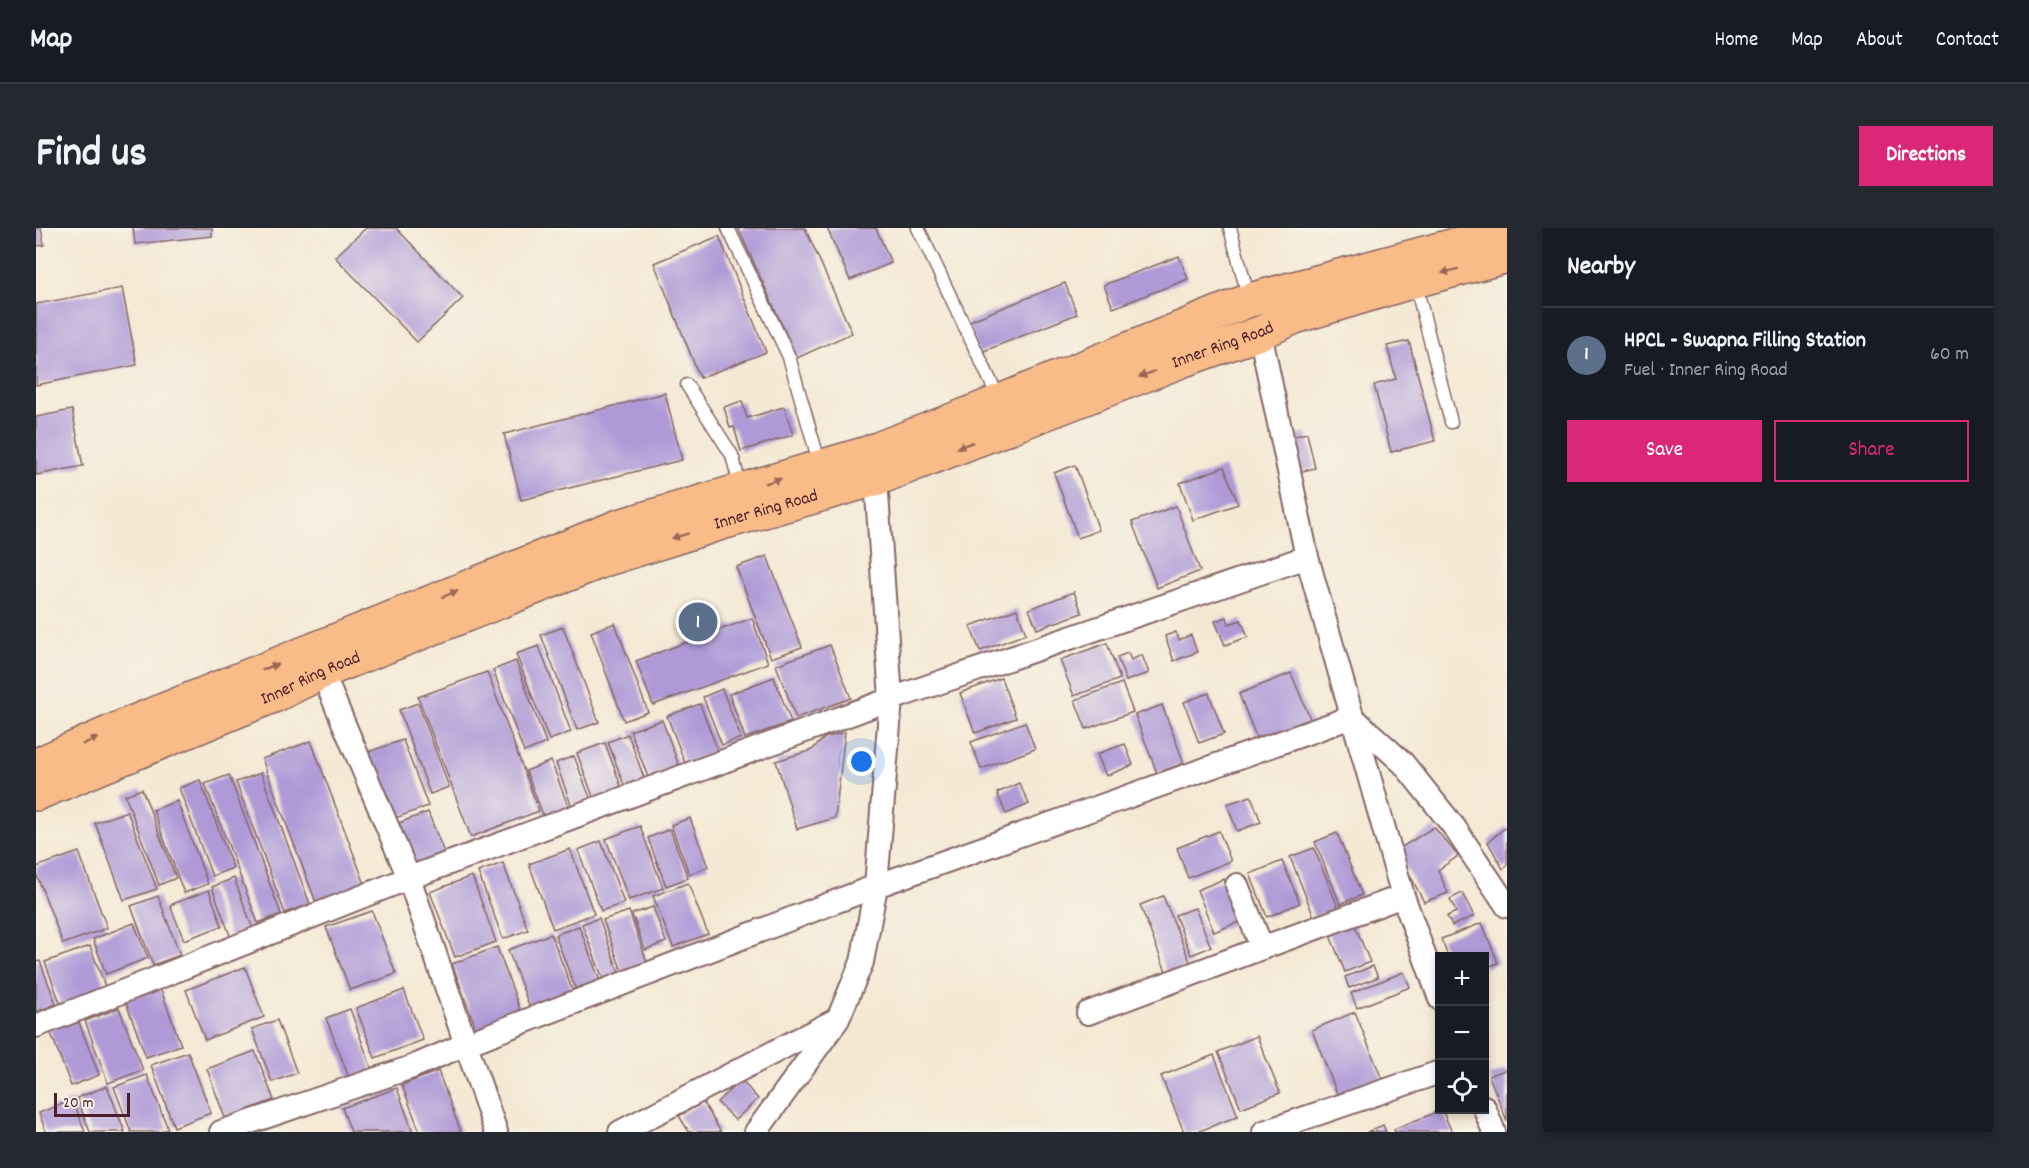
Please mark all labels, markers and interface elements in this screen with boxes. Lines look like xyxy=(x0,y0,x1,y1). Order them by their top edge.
text: Map xyxy=(30,21,72,61)
text: Home xyxy=(1714,26,1758,56)
text: Map xyxy=(1791,26,1823,56)
text: About xyxy=(1856,26,1903,56)
text: Contact xyxy=(1936,26,1999,56)
text: Find us xyxy=(36,126,147,186)
button: Directions xyxy=(1859,126,1993,186)
text: Nearby xyxy=(1567,249,1635,286)
one-way arrow xyxy=(1441,267,1459,276)
street label: Inner Ring Road xyxy=(1168,316,1278,376)
text: HPCL - Swapna Filling Station xyxy=(1624,326,1866,357)
text: 1 xyxy=(1584,341,1589,369)
text: 60 m xyxy=(1930,341,1969,369)
text: Fuel · Inner Ring Road xyxy=(1624,357,1788,385)
one-way arrow xyxy=(1138,370,1156,380)
button: Save xyxy=(1567,420,1762,482)
button: Share xyxy=(1774,420,1969,482)
one-way arrow xyxy=(956,440,974,450)
one-way arrow xyxy=(764,476,782,485)
street label: Inner Ring Road xyxy=(711,484,821,537)
one-way arrow xyxy=(671,532,689,542)
one-way arrow xyxy=(442,589,460,599)
pin: 1 xyxy=(678,600,718,644)
street label: Inner Ring Road xyxy=(257,645,364,712)
one-way arrow xyxy=(261,662,279,672)
one-way arrow xyxy=(81,737,98,746)
your location xyxy=(847,747,876,776)
map controls xyxy=(1435,952,1489,1114)
button: + xyxy=(1435,952,1489,1006)
button: − xyxy=(1435,1006,1489,1060)
button: locate xyxy=(1435,1060,1489,1114)
scale bar xyxy=(54,1090,130,1118)
text: 20 m xyxy=(63,1092,93,1115)

